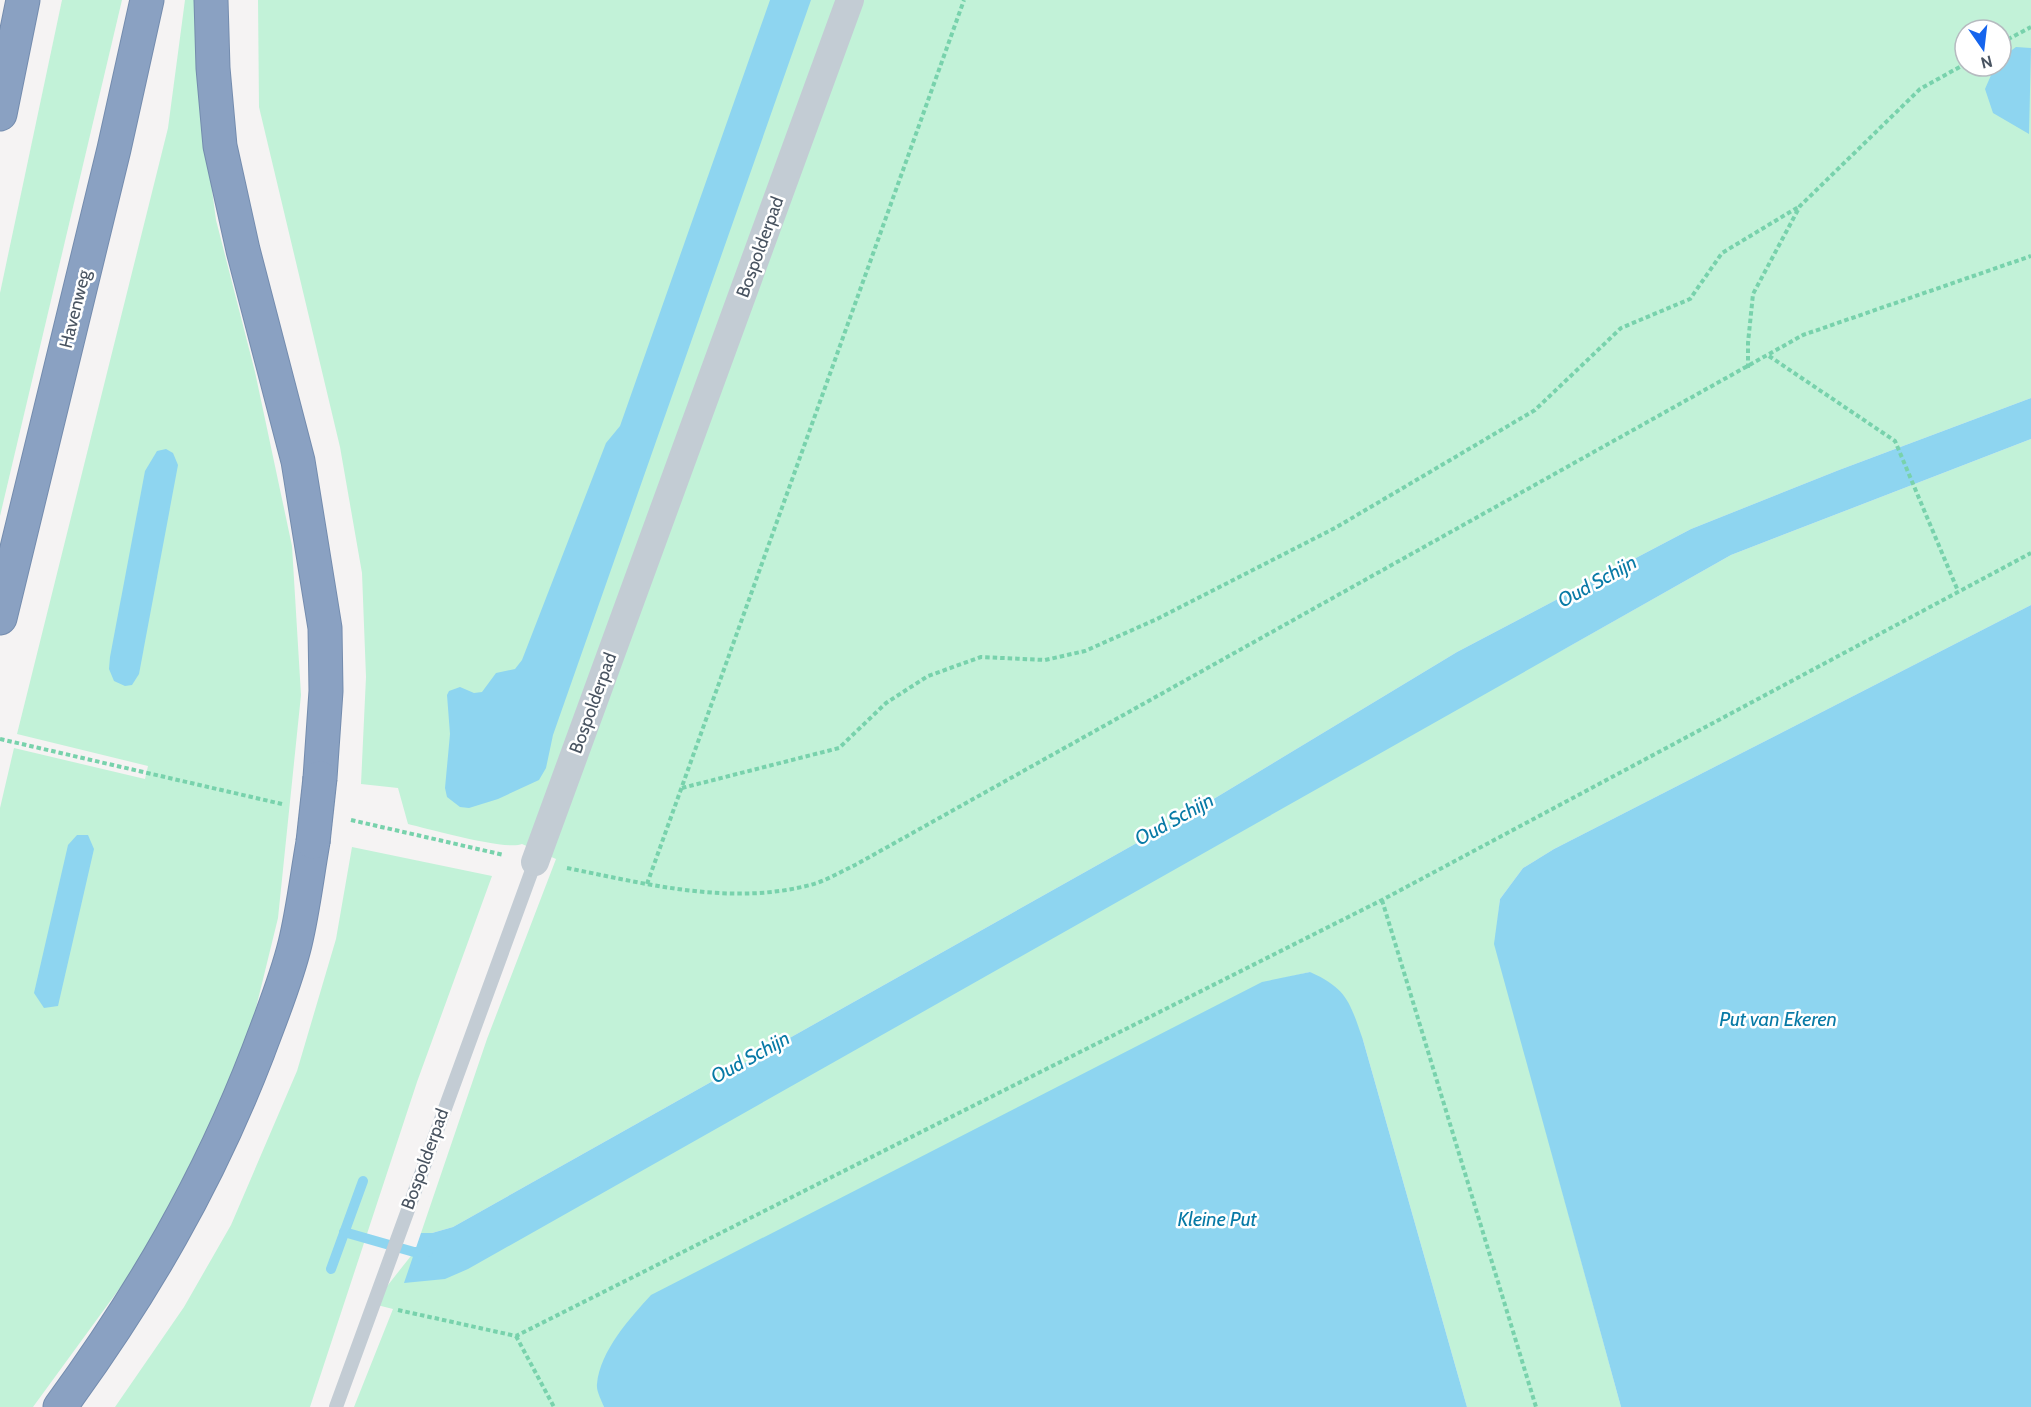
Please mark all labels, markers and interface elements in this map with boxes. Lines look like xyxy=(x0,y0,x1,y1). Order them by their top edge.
north arrow xyxy=(1953,18,2013,78)
text: N xyxy=(1979,51,1994,73)
street label: Bospolderpad xyxy=(732,194,788,300)
street label: Havenweg xyxy=(55,267,96,350)
water label: Oud Schijn xyxy=(1553,550,1641,612)
street label: Bospolderpad xyxy=(565,650,621,756)
water label: Oud Schijn xyxy=(1130,788,1218,850)
water label: Put van Ekeren xyxy=(1719,1007,1837,1031)
water label: Oud Schijn xyxy=(706,1026,794,1088)
street label: Bospolderpad xyxy=(397,1106,453,1212)
water label: Kleine Put xyxy=(1177,1207,1258,1231)

